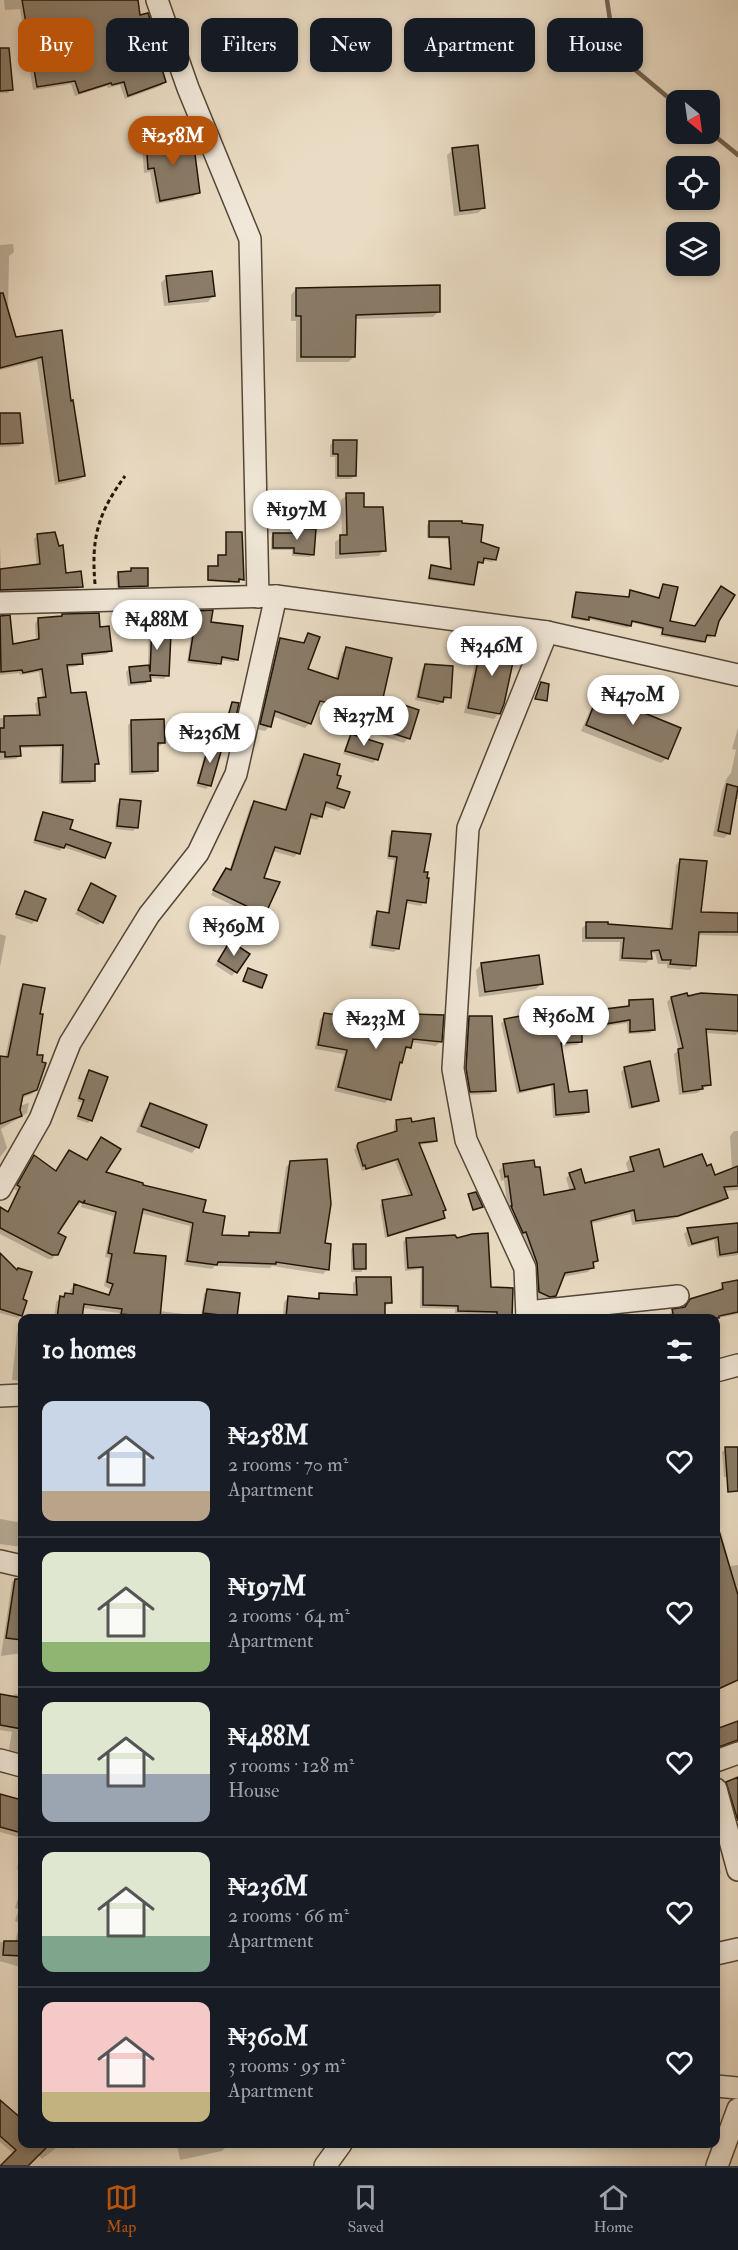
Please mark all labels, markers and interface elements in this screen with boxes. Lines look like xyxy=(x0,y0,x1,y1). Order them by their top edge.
chip: Buy xyxy=(18,18,94,72)
chip: Rent xyxy=(106,18,189,72)
chip: Filters xyxy=(201,18,298,72)
chip: New xyxy=(310,18,392,72)
chip: Apartment xyxy=(404,18,535,72)
chip: House xyxy=(547,18,643,72)
north arrow xyxy=(666,90,720,144)
map controls xyxy=(666,90,720,276)
pin: ₦258M xyxy=(131,116,215,167)
text: ₦258M xyxy=(142,123,204,148)
button: locate xyxy=(666,156,720,210)
button: layers xyxy=(666,222,720,276)
pin: ₦197M xyxy=(255,490,339,541)
text: ₦197M xyxy=(267,497,327,522)
pin: ₦488M xyxy=(115,600,199,651)
text: ₦488M xyxy=(125,607,189,632)
pin: ₦346M xyxy=(450,626,534,677)
text: ₦346M xyxy=(461,633,523,658)
pin: ₦470M xyxy=(591,675,675,726)
text: ₦470M xyxy=(601,682,665,707)
pin: ₦237M xyxy=(322,696,406,747)
text: ₦237M xyxy=(334,703,394,728)
pin: ₦236M xyxy=(168,713,252,764)
text: ₦236M xyxy=(179,720,241,745)
pin: ₦369M xyxy=(192,906,276,957)
text: ₦369M xyxy=(203,913,265,938)
pin: ₦360M xyxy=(522,996,606,1047)
pin: ₦233M xyxy=(334,999,418,1050)
text: ₦360M xyxy=(533,1003,595,1028)
text: ₦233M xyxy=(346,1006,406,1031)
text: 10 homes xyxy=(42,1334,136,1366)
icon: filters xyxy=(663,1334,696,1367)
text: ₦258M xyxy=(228,1420,309,1452)
icon: home xyxy=(90,1425,162,1497)
icon: heart xyxy=(663,1445,696,1478)
text: 2 rooms · 70 m² xyxy=(228,1452,348,1477)
text: Apartment xyxy=(228,1477,313,1502)
text: ₦197M xyxy=(228,1571,306,1603)
icon: home xyxy=(90,1576,162,1648)
icon: heart xyxy=(663,1596,696,1629)
text: 2 rooms · 64 m² xyxy=(228,1603,350,1628)
text: Apartment xyxy=(228,1628,313,1653)
text: ₦488M xyxy=(228,1721,310,1753)
icon: home xyxy=(90,1726,162,1798)
icon: heart xyxy=(663,1746,696,1779)
text: 5 rooms · 128 m² xyxy=(228,1753,354,1778)
text: House xyxy=(228,1778,279,1803)
text: ₦236M xyxy=(228,1871,308,1903)
icon: home xyxy=(90,1876,162,1948)
icon: heart xyxy=(663,1896,696,1929)
text: 2 rooms · 66 m² xyxy=(228,1903,349,1928)
text: Apartment xyxy=(228,1928,313,1953)
text: ₦360M xyxy=(228,2021,308,2053)
icon: home xyxy=(90,2026,162,2098)
icon: heart xyxy=(663,2046,696,2079)
text: 3 rooms · 95 m² xyxy=(228,2053,346,2078)
text: Apartment xyxy=(228,2078,313,2103)
tab: Map xyxy=(105,2181,138,2237)
tab: Saved xyxy=(347,2181,384,2237)
tab: Home xyxy=(594,2181,633,2237)

